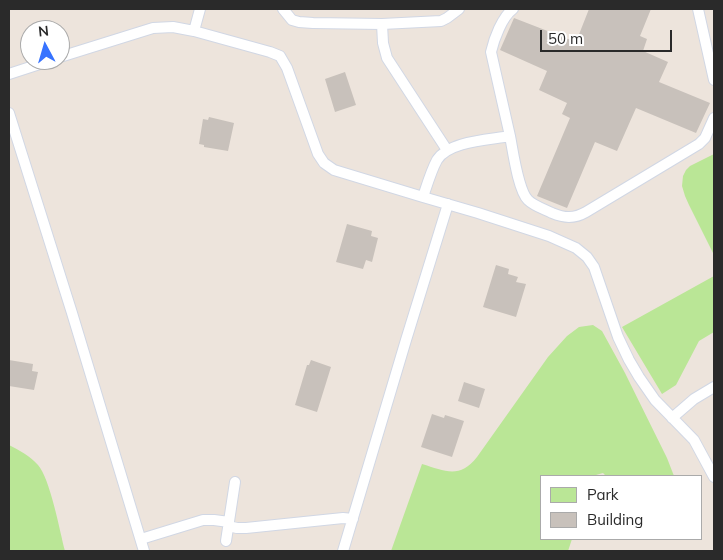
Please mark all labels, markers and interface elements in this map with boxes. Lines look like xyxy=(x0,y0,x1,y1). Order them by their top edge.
north arrow xyxy=(20,20,70,70)
scale bar xyxy=(543,20,676,52)
text: N xyxy=(37,22,50,41)
text: 50 m xyxy=(548,29,583,48)
legend xyxy=(540,475,703,540)
text: Park xyxy=(587,485,619,504)
text: Building xyxy=(587,510,643,529)

